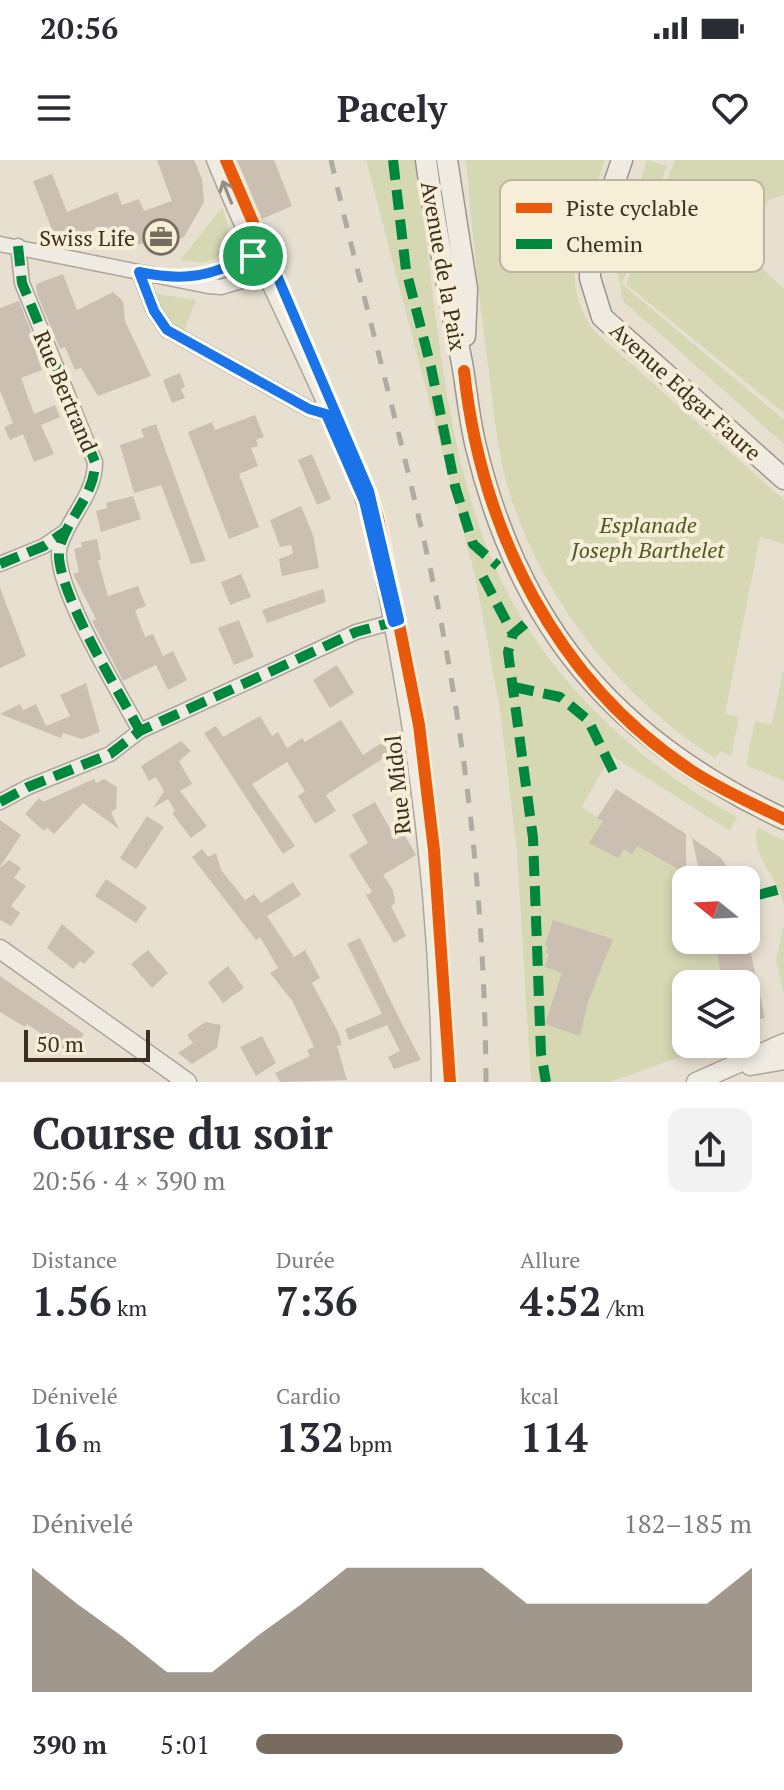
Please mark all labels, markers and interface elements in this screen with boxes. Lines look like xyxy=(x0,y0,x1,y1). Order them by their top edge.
text: 20:56 xyxy=(40,8,118,48)
text: Pacely xyxy=(337,85,447,132)
icon: menu xyxy=(32,86,76,130)
icon: heart xyxy=(708,86,752,130)
street label: Avenue de la Paix xyxy=(415,179,473,353)
one-way arrow xyxy=(218,180,233,205)
legend xyxy=(500,180,764,272)
text: Piste cyclable xyxy=(566,193,698,222)
office icon: Swiss Life xyxy=(142,218,180,256)
pin xyxy=(219,222,287,290)
place label: Swiss Life xyxy=(39,223,135,252)
text: Chemin xyxy=(566,229,643,258)
icon: arrive xyxy=(231,234,275,278)
street label: Avenue Edgar Faure xyxy=(604,315,768,467)
street label: Rue Bertrand xyxy=(27,326,105,456)
park label: Esplanade Joseph Barthelet xyxy=(570,510,725,564)
street label: Rue Midol xyxy=(377,734,417,836)
north arrow xyxy=(672,866,760,954)
map controls xyxy=(672,866,760,1058)
button: layers xyxy=(672,970,760,1058)
scale bar xyxy=(24,1026,150,1062)
text: 50 m xyxy=(36,1029,84,1058)
text: Course du soir xyxy=(32,1103,333,1162)
button: share xyxy=(668,1108,752,1192)
text: 20:56 · 4 × 390 m xyxy=(32,1163,226,1197)
text: Distance xyxy=(32,1245,117,1274)
text: Durée xyxy=(276,1245,335,1274)
text: Allure xyxy=(520,1245,580,1274)
text: 1.56 xyxy=(32,1274,112,1327)
text: 7:36 xyxy=(276,1274,358,1327)
text: 4:52 xyxy=(520,1274,602,1327)
text: km xyxy=(112,1293,147,1322)
text: /km xyxy=(602,1293,645,1322)
text: Dénivelé xyxy=(32,1381,118,1410)
text: Cardio xyxy=(276,1381,341,1410)
text: kcal xyxy=(520,1381,559,1410)
text: 16 xyxy=(32,1410,77,1463)
text: 132 xyxy=(276,1410,344,1463)
text: 114 xyxy=(520,1410,588,1463)
text: m xyxy=(77,1429,102,1458)
text: bpm xyxy=(344,1429,393,1458)
text: Dénivelé xyxy=(32,1506,133,1540)
text: 182–185 m xyxy=(624,1506,752,1540)
text: 390 m xyxy=(32,1727,107,1761)
text: 5:01 xyxy=(160,1727,210,1761)

